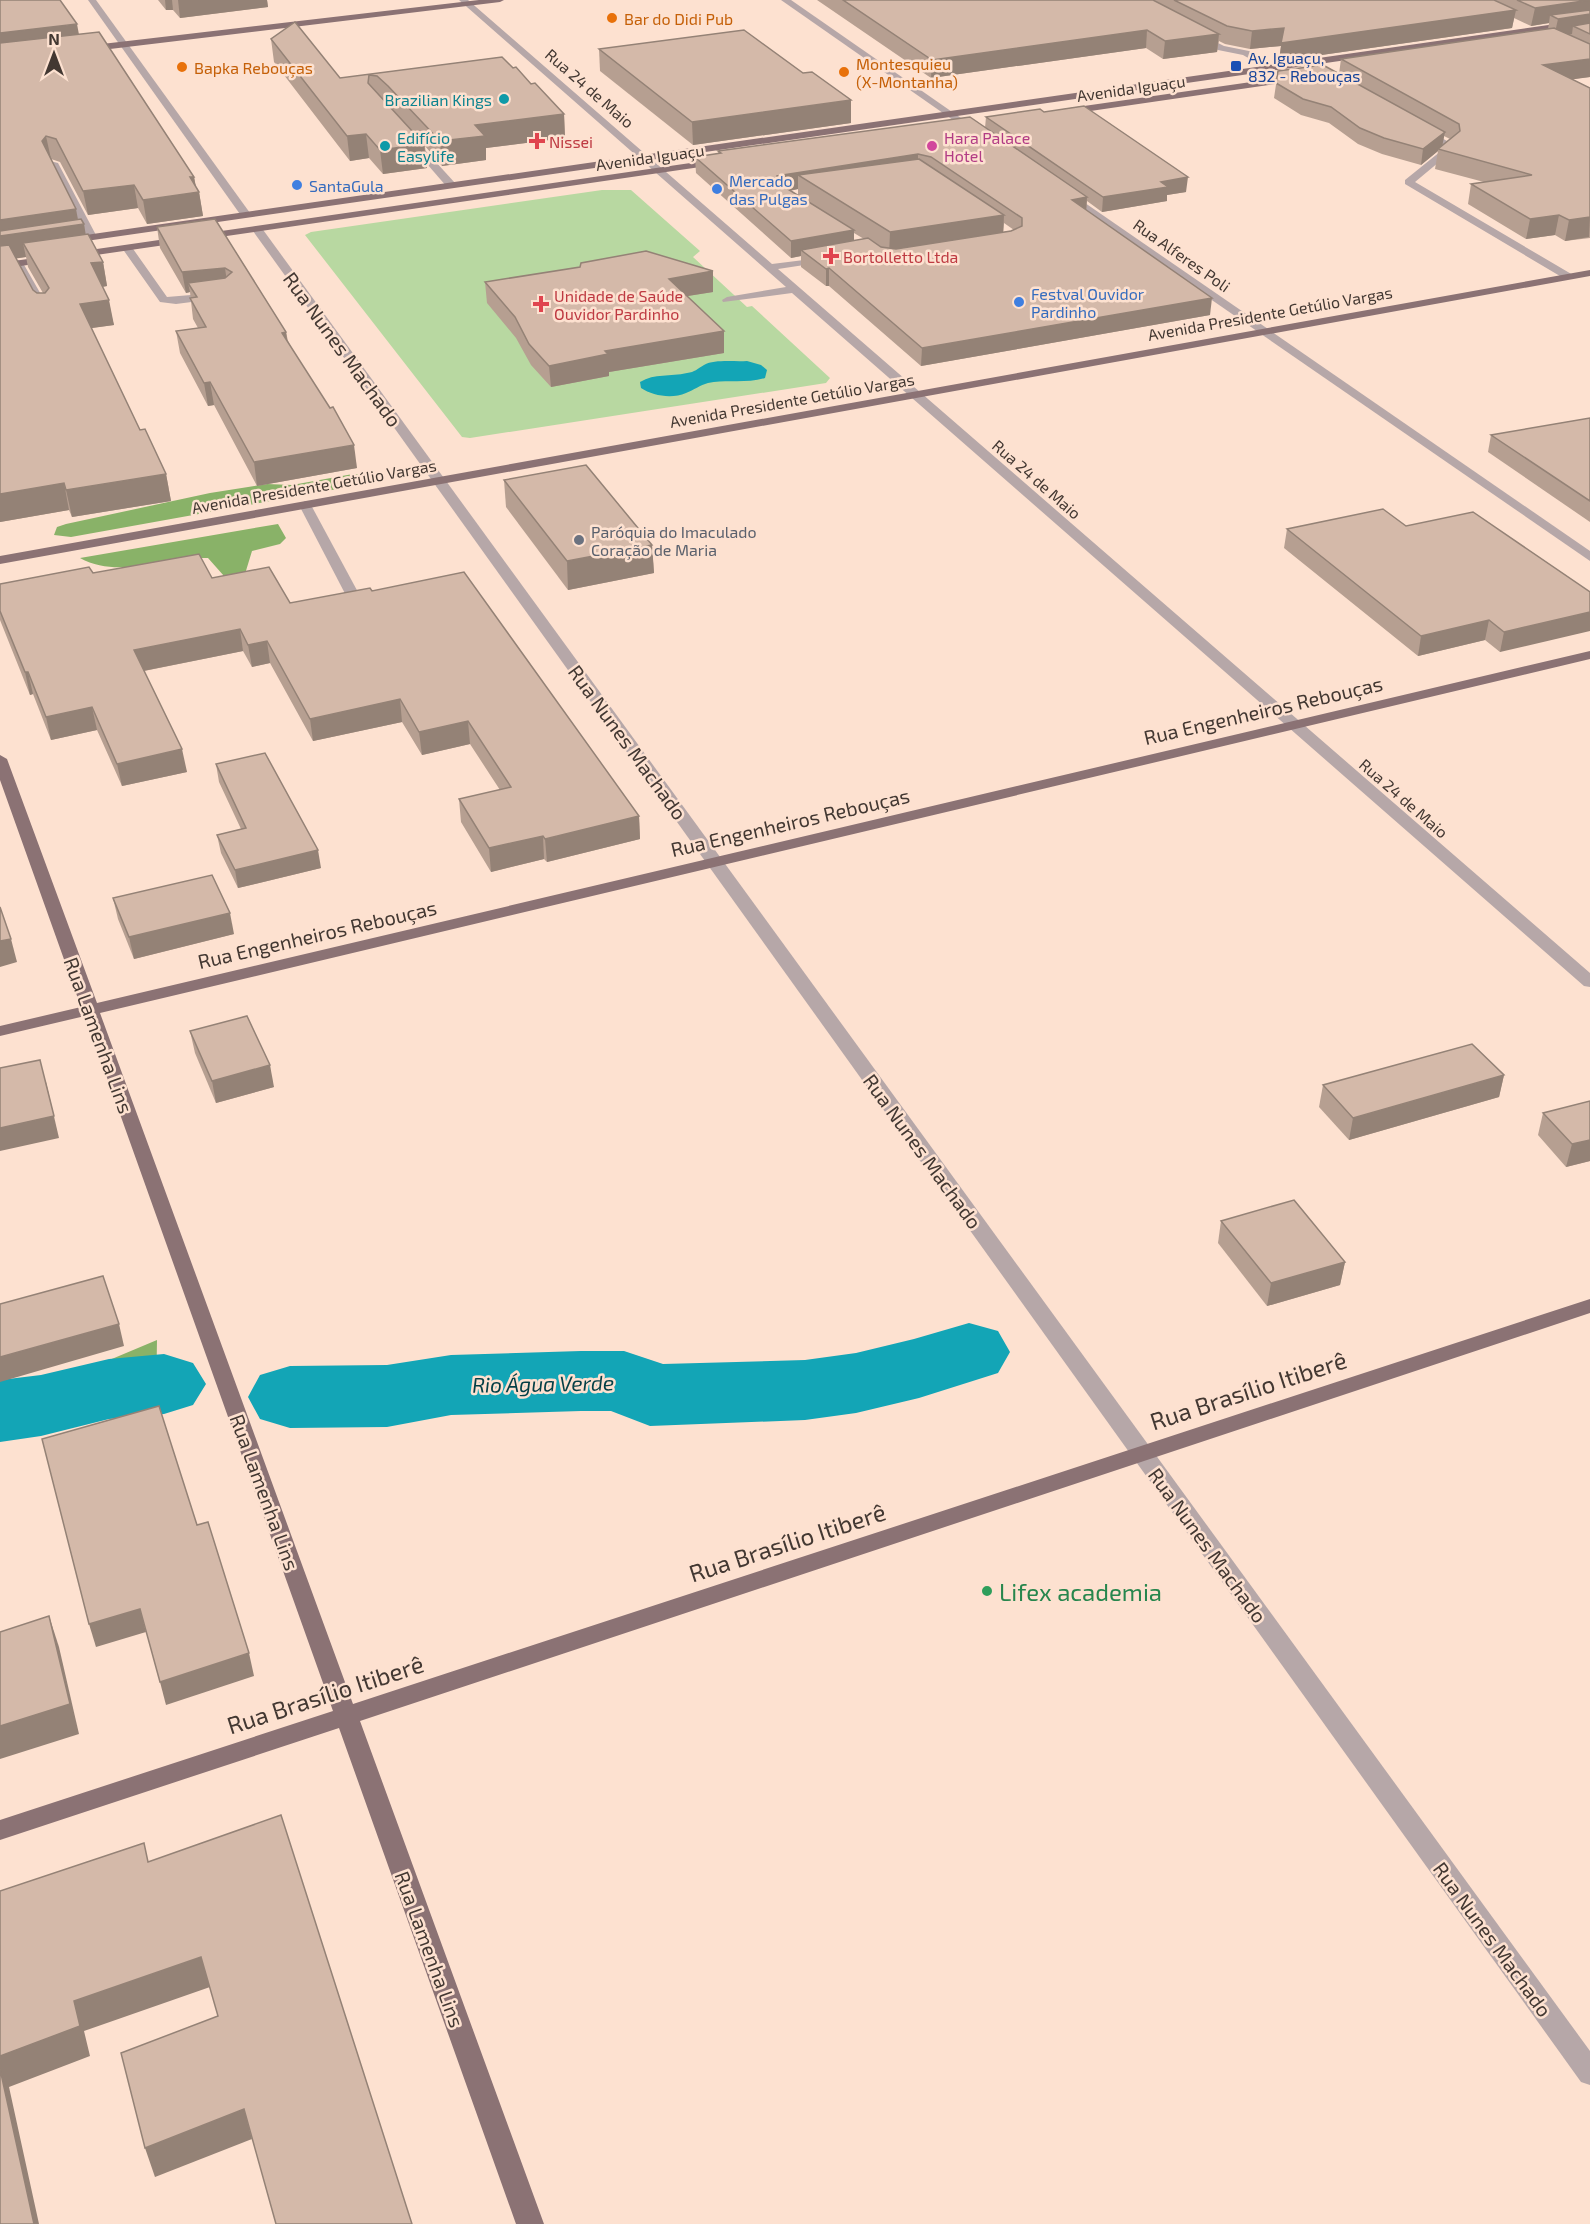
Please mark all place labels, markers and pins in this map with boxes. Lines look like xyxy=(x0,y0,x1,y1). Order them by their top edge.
place label: Bar do Didi Pub xyxy=(624,9,733,28)
marker: Bar do Didi Pub xyxy=(605,11,619,25)
place label: Av. Iguaçu, 832 - Rebouças xyxy=(1248,48,1360,86)
place label: Montesquieu (X-Montanha) xyxy=(856,54,958,91)
place label: Bapka Rebouças xyxy=(194,58,313,78)
marker: Av. Iguaçu, 832 - Rebouças xyxy=(1229,59,1243,73)
marker: Bapka Rebouças xyxy=(175,60,189,74)
marker: Montesquieu (X-Montanha) xyxy=(837,65,851,79)
place label: Brazilian Kings xyxy=(385,90,492,109)
marker: Brazilian Kings xyxy=(497,92,511,106)
place label: Edifício Easylife xyxy=(397,128,455,165)
place label: Hara Palace Hotel xyxy=(944,128,1030,165)
place label: Nissei xyxy=(549,132,593,151)
marker: Nissei xyxy=(530,134,544,148)
marker: Edifício Easylife xyxy=(378,139,392,153)
marker: Hara Palace Hotel xyxy=(925,139,939,153)
place label: Mercado das Pulgas xyxy=(729,171,808,208)
place label: SantaGula xyxy=(309,176,384,195)
marker: SantaGula xyxy=(290,178,304,192)
marker: Mercado das Pulgas xyxy=(710,182,724,196)
place label: Bortolletto Ltda xyxy=(843,247,958,266)
marker: Bortolletto Ltda xyxy=(824,249,838,263)
place label: Festval Ouvidor Pardinho xyxy=(1031,284,1145,321)
place label: Unidade de Saúde Ouvidor Pardinho xyxy=(554,286,683,323)
marker: Unidade de Saúde Ouvidor Pardinho xyxy=(532,295,550,313)
marker: Festval Ouvidor Pardinho xyxy=(1012,295,1026,309)
place label: Paróquia do Imaculado Coração de Maria xyxy=(591,522,757,560)
marker: Paróquia do Imaculado Coração de Maria xyxy=(572,533,586,547)
place label: Lifex academia xyxy=(999,1577,1162,1606)
marker: Lifex academia xyxy=(980,1584,994,1598)

